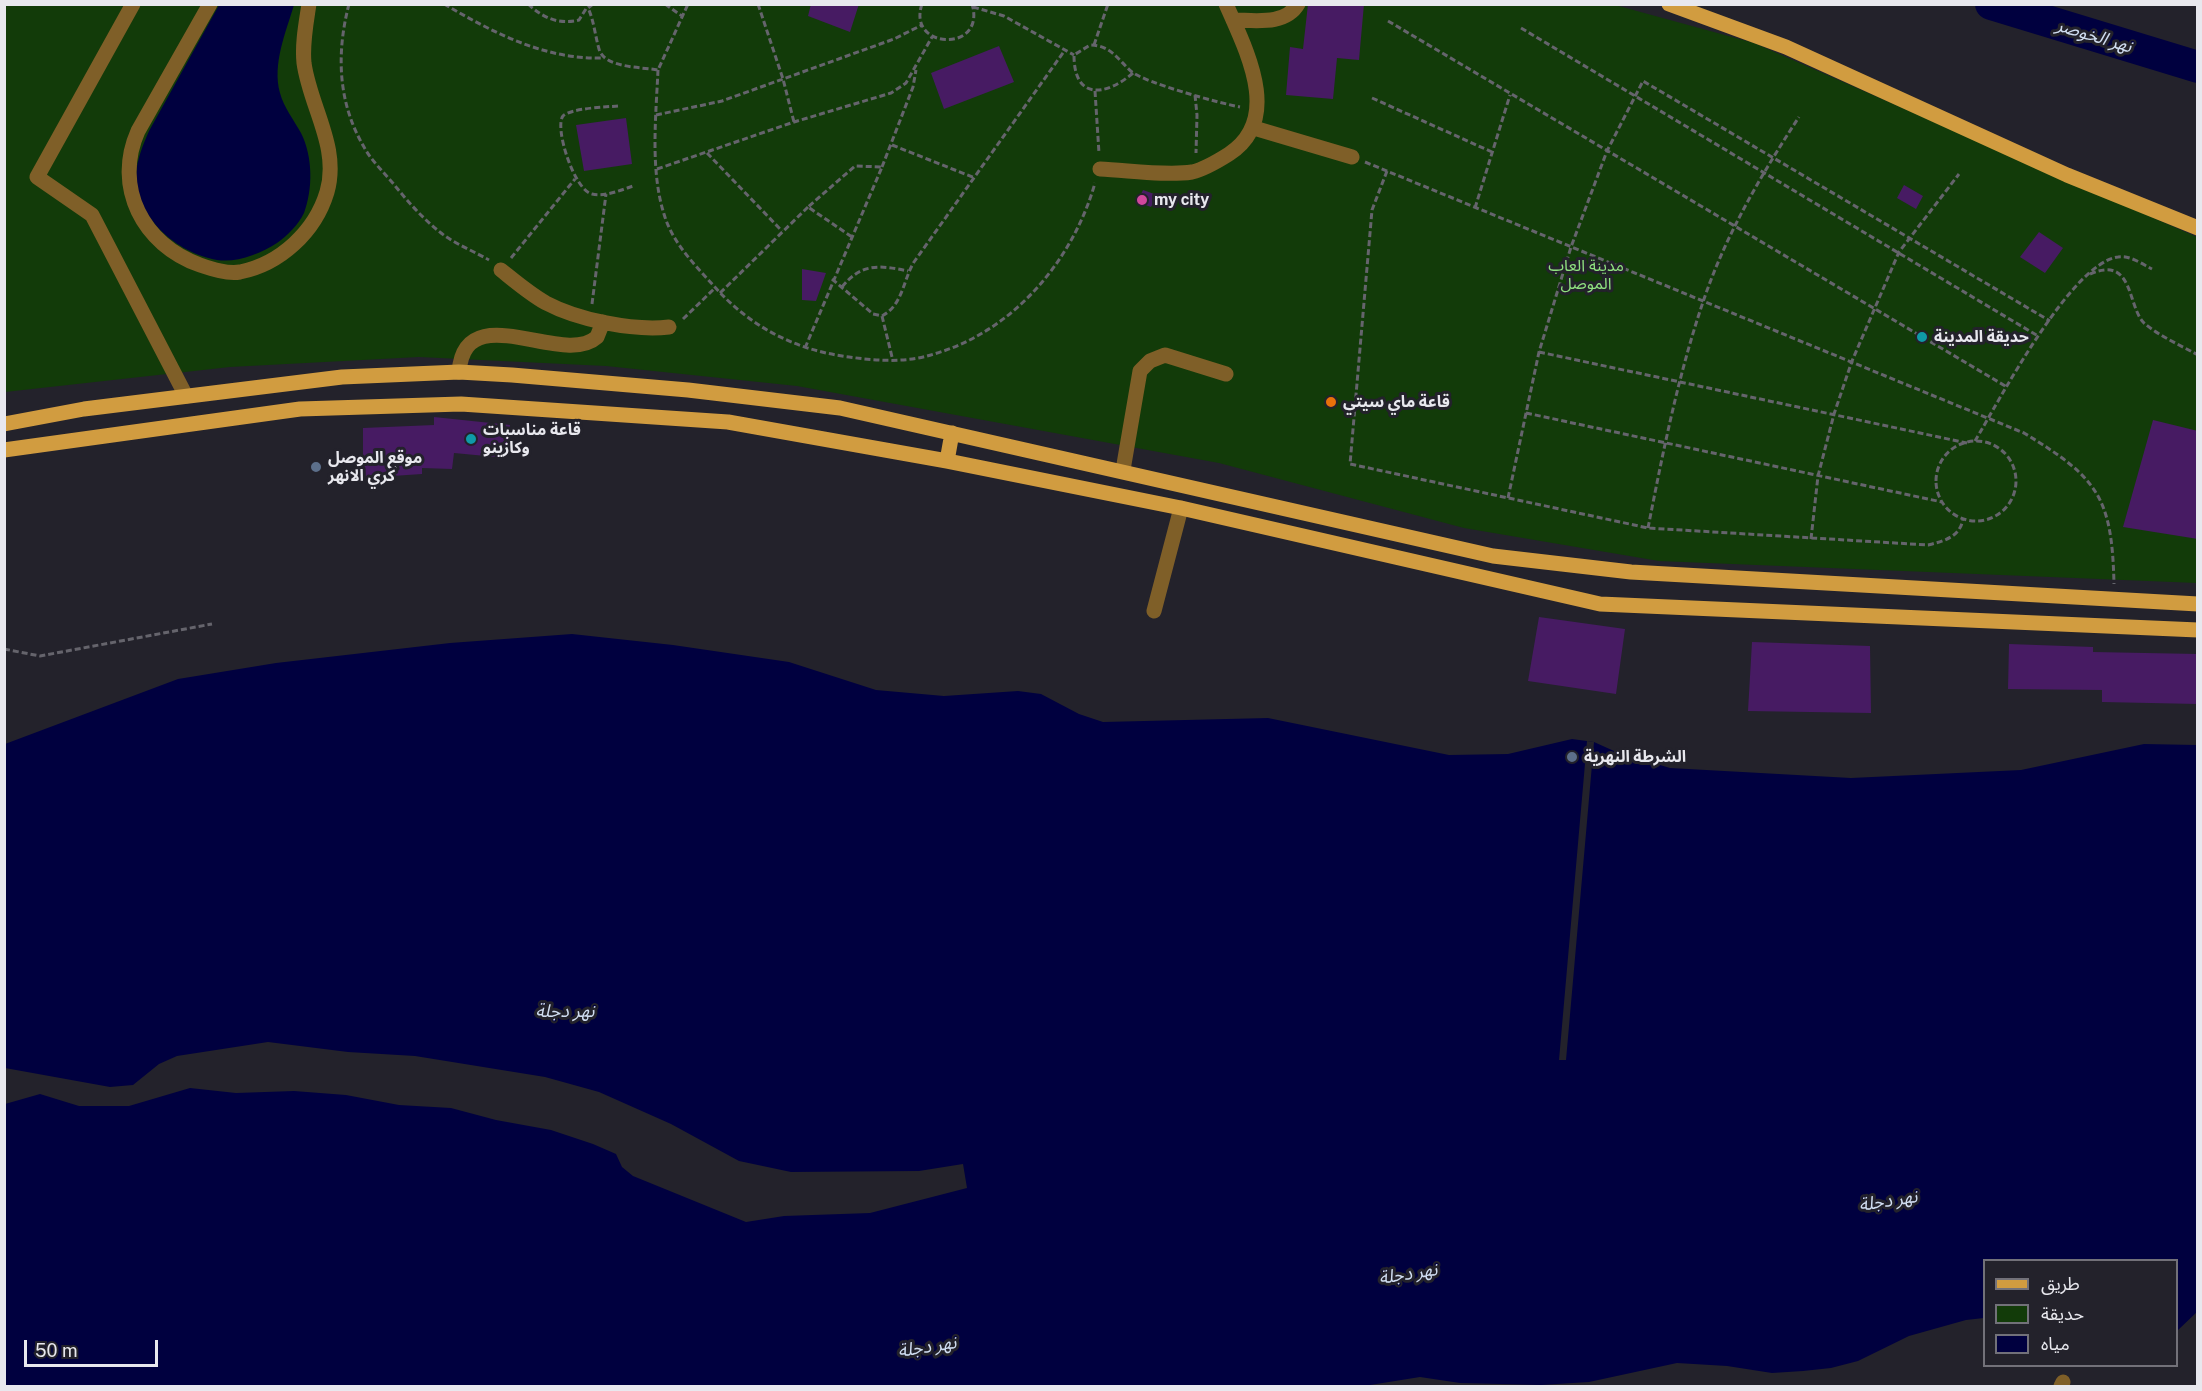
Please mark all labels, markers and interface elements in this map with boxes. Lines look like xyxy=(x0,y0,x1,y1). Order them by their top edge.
water label: نهر الخوصر xyxy=(2054,14,2134,58)
place label: my city xyxy=(1154,190,1209,210)
marker: my city xyxy=(1135,193,1149,207)
park label: مدينة العاب الموصل xyxy=(1548,256,1624,294)
place label: حديقة المدينة xyxy=(1934,327,2029,347)
marker: حديقة المدينة xyxy=(1915,330,1929,344)
place label: قاعة ماي سيتي xyxy=(1343,392,1450,412)
marker: قاعة ماي سيتي xyxy=(1324,395,1338,409)
place label: قاعة مناسبات وكازينو xyxy=(483,420,581,458)
marker: قاعة مناسبات وكازينو xyxy=(464,432,478,446)
place label: موقع الموصل كري الانهر xyxy=(328,448,422,486)
marker: موقع الموصل كري الانهر xyxy=(309,460,323,474)
place label: الشرطة النهرية xyxy=(1584,747,1686,767)
marker: الشرطة النهرية xyxy=(1565,750,1579,764)
water label: نهر دجلة xyxy=(536,1000,594,1022)
water label: نهر دجلة xyxy=(1857,1186,1919,1216)
water label: نهر دجلة xyxy=(1377,1259,1439,1289)
legend xyxy=(1983,1259,2178,1367)
text: طريق xyxy=(2041,1273,2080,1294)
text: حديقة xyxy=(2041,1303,2084,1324)
scale bar xyxy=(27,1328,160,1366)
water label: نهر دجلة xyxy=(896,1332,958,1362)
text: مياه xyxy=(2041,1333,2070,1354)
text: 50 m xyxy=(35,1340,78,1361)

